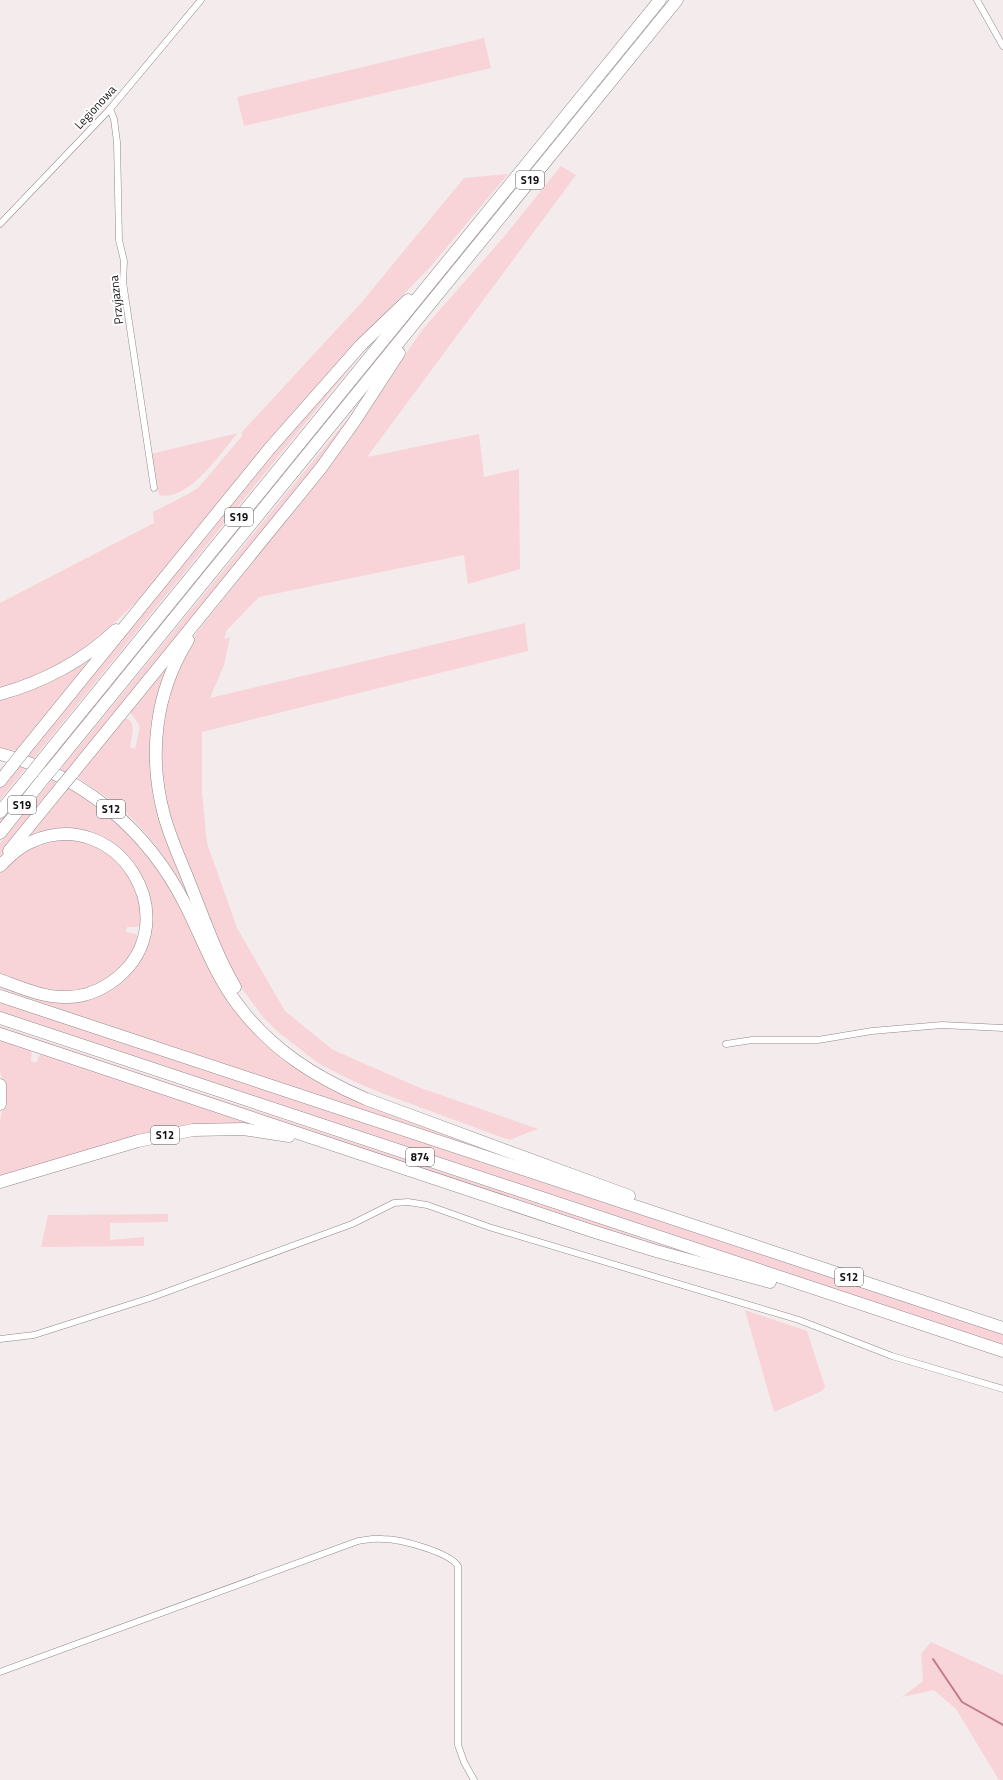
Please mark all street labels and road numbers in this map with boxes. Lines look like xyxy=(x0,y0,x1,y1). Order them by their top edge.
street label: Legionowa xyxy=(69,81,121,133)
road number: S19 xyxy=(516,171,544,189)
street label: Przyjazna xyxy=(104,275,128,325)
road number: S19 xyxy=(225,508,253,526)
road number: S19 xyxy=(8,796,36,814)
road number: S12 xyxy=(97,800,125,818)
road number: S12 xyxy=(151,1126,179,1144)
road number: 874 xyxy=(406,1148,434,1166)
road number: S12 xyxy=(835,1268,863,1286)

